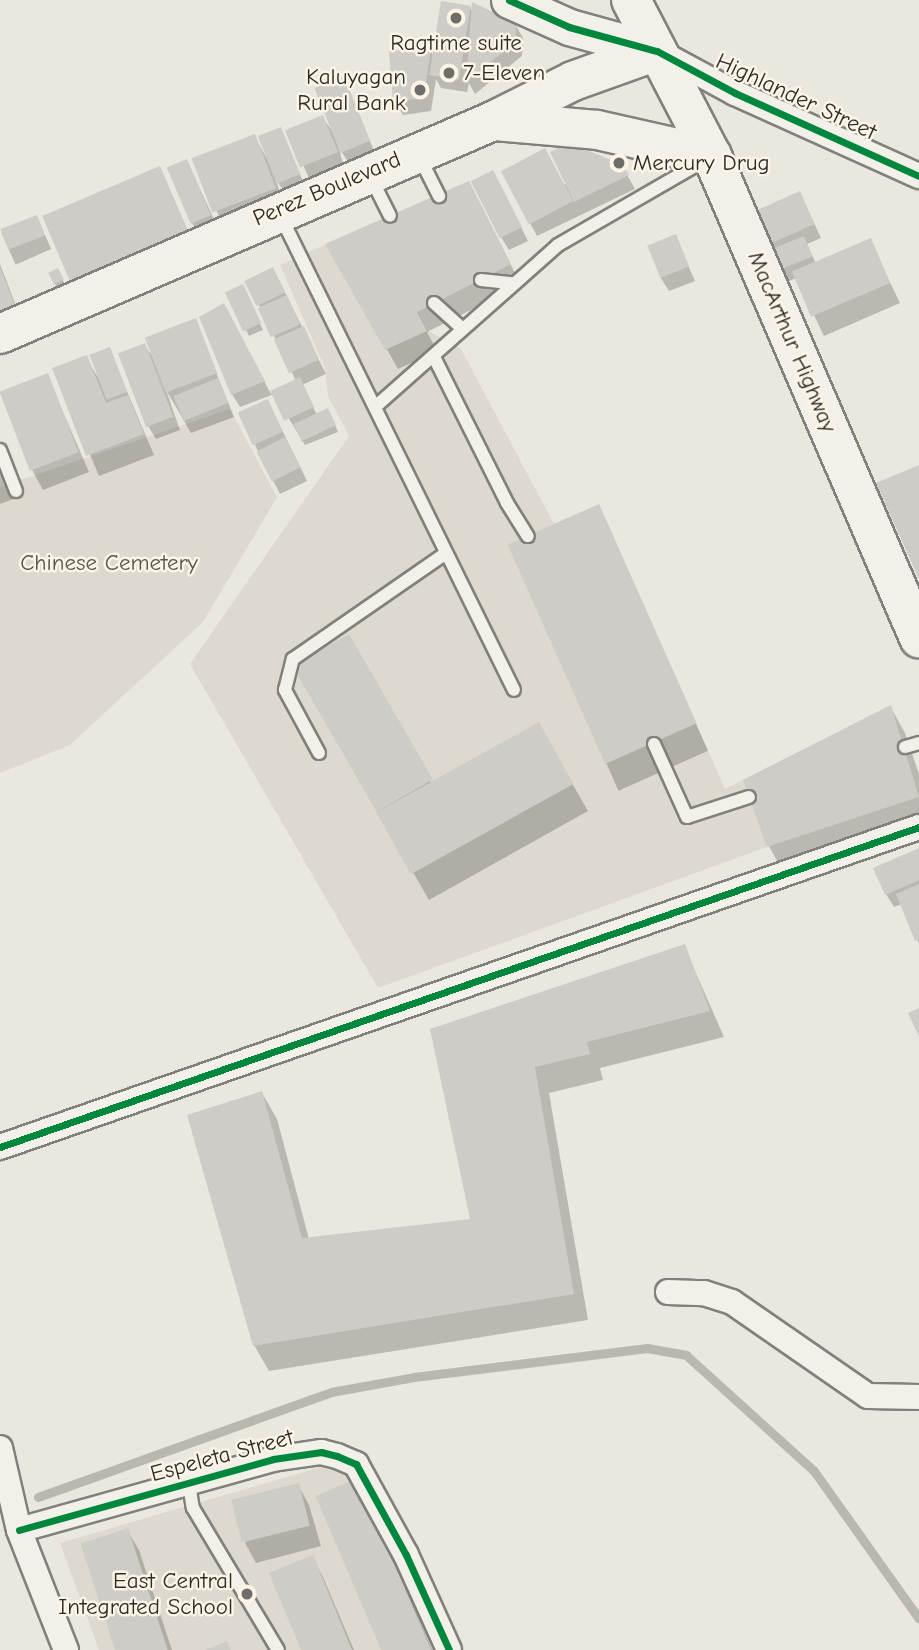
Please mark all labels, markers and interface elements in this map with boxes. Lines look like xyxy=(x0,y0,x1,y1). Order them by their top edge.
marker: Ragtime suite xyxy=(448,10,464,26)
place label: Ragtime suite xyxy=(390,29,522,57)
street label: Highlander Street xyxy=(711,48,881,146)
place label: 7-Eleven xyxy=(463,59,545,87)
place label: Kaluyagan Rural Bank xyxy=(297,63,406,117)
marker: 7-Eleven xyxy=(441,65,457,81)
marker: Kaluyagan Rural Bank xyxy=(412,82,428,98)
street label: Perez Boulevard xyxy=(249,145,405,233)
place label: Mercury Drug xyxy=(633,149,770,177)
marker: Mercury Drug xyxy=(611,155,627,171)
street label: MacArthur Highway xyxy=(741,247,843,437)
park label: Chinese Cemetery xyxy=(20,549,198,577)
street label: Espeleta Street xyxy=(148,1424,296,1488)
place label: East Central Integrated School xyxy=(58,1567,233,1621)
marker: East Central Integrated School xyxy=(239,1586,255,1602)

